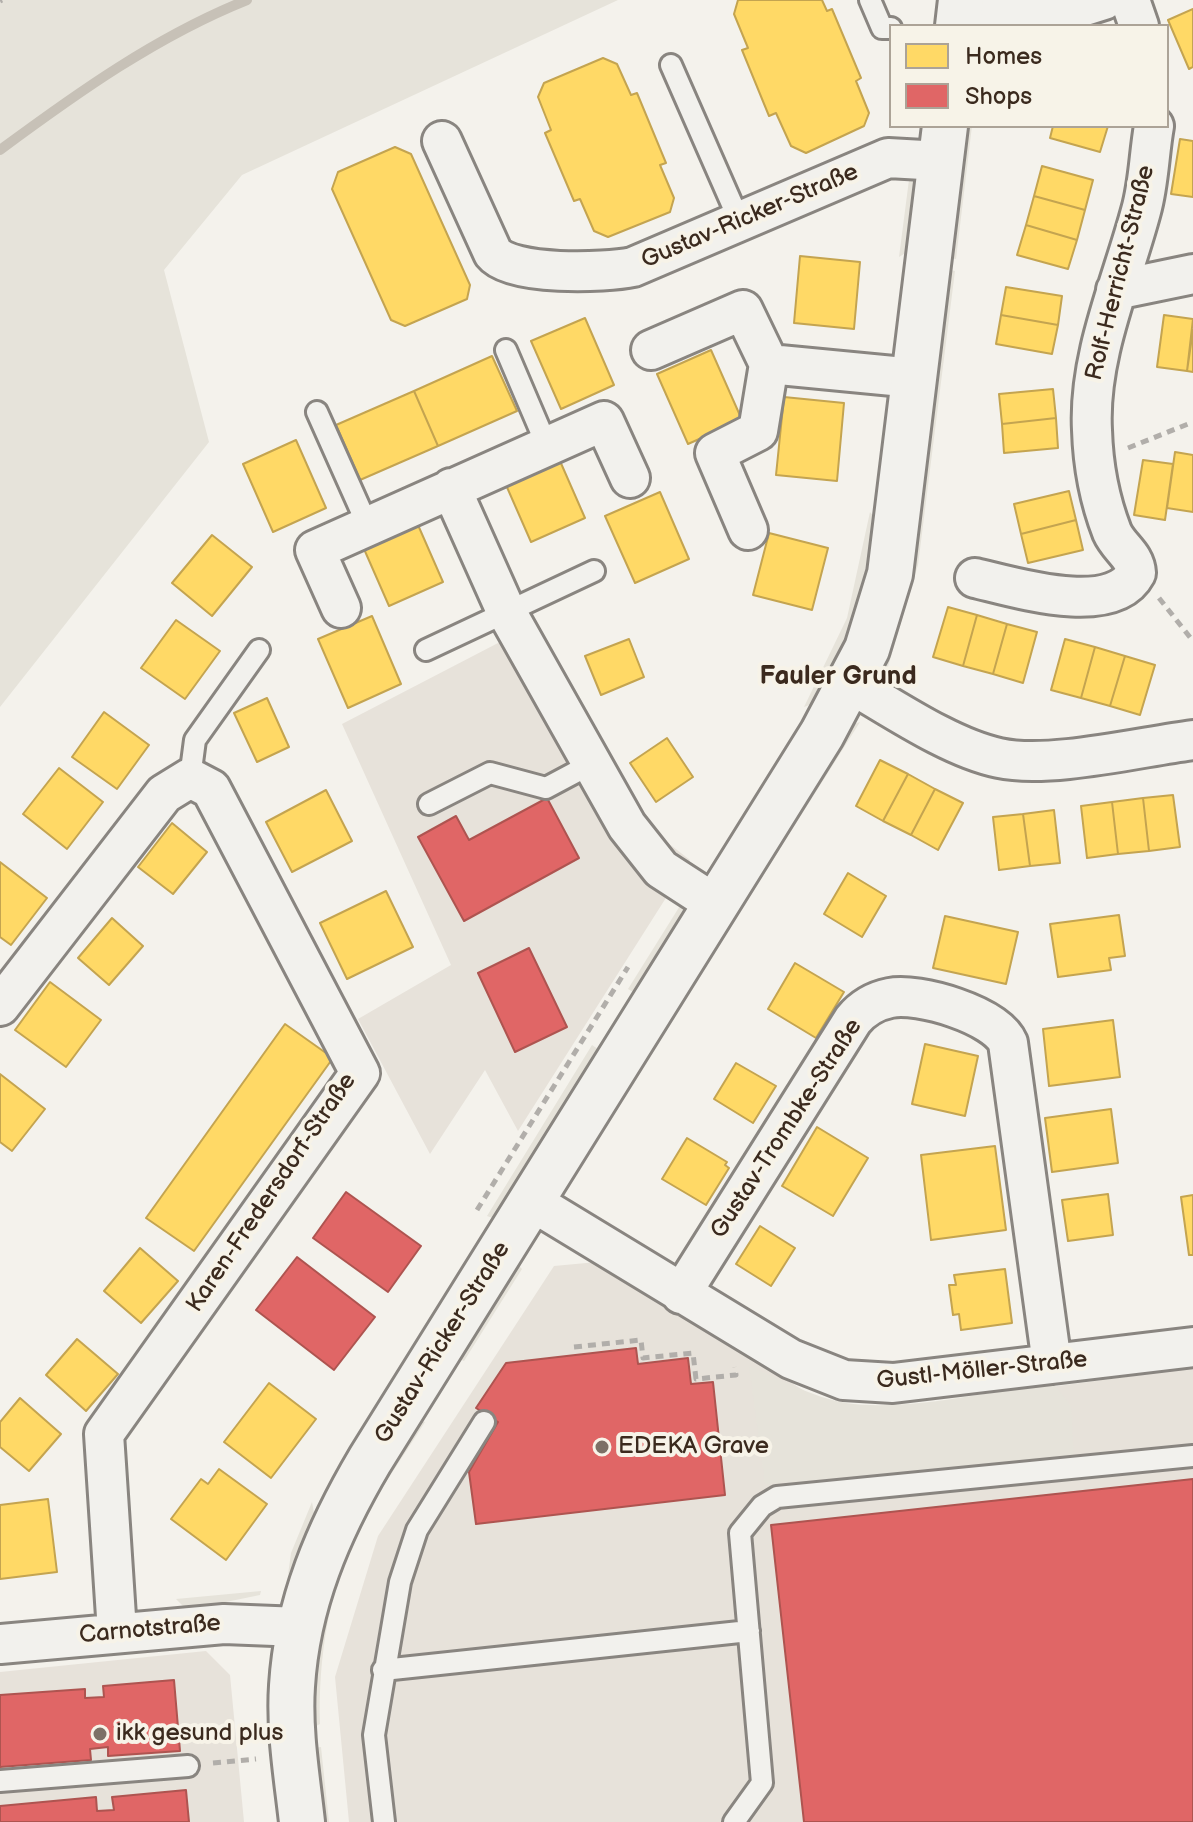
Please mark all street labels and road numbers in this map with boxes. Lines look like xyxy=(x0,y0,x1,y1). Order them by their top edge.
street label: Gustav-Ricker-Straße xyxy=(637,158,863,276)
street label: Rolf-Herricht-Straße xyxy=(1080,163,1162,383)
street label: Gustav-Trombke-Straße xyxy=(705,1014,869,1244)
street label: Karen-Fredersdorf-Straße xyxy=(181,1068,363,1318)
street label: Gustav-Ricker-Straße xyxy=(369,1237,517,1449)
street label: Gustl-Möller-Straße xyxy=(875,1346,1089,1396)
street label: Carnotstraße xyxy=(78,1609,222,1651)

